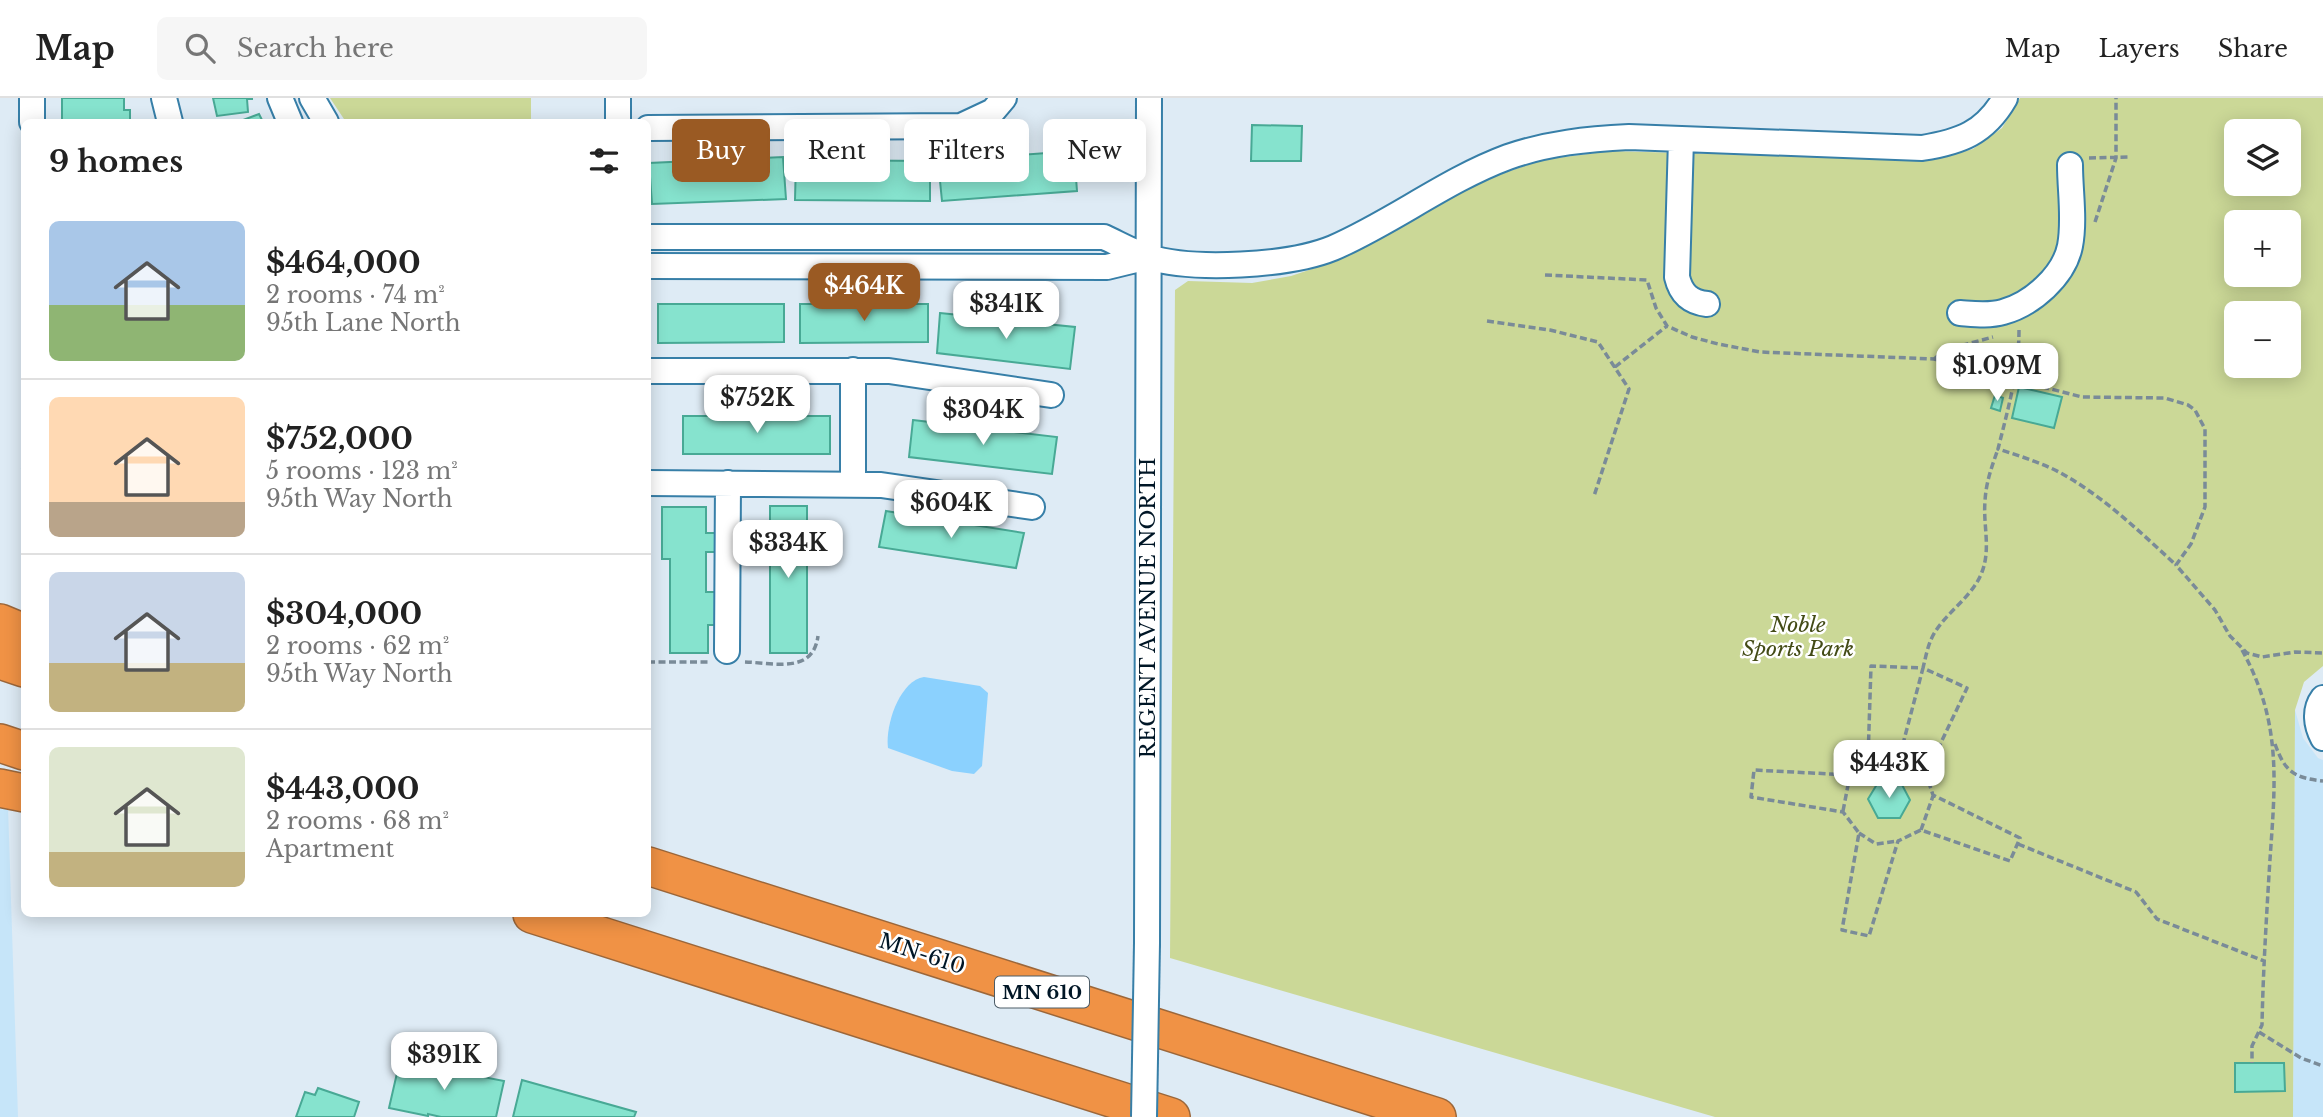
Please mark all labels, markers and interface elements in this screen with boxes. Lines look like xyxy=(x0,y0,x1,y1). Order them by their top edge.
search box xyxy=(157,17,647,80)
text: Map xyxy=(35,28,115,69)
icon: search xyxy=(181,29,219,67)
text: Search here xyxy=(237,32,394,64)
text: Map xyxy=(2005,34,2061,63)
text: Layers xyxy=(2099,34,2180,63)
text: Share xyxy=(2218,34,2288,63)
chip: Buy xyxy=(672,119,770,182)
chip: Rent xyxy=(784,119,890,182)
chip: Filters xyxy=(904,119,1029,182)
chip: New xyxy=(1043,119,1146,182)
map controls xyxy=(2224,119,2301,378)
button: layers xyxy=(2224,119,2301,196)
icon: filters xyxy=(585,142,623,180)
text: 9 homes xyxy=(49,143,183,180)
button: + xyxy=(2224,210,2301,287)
text: $464,000 xyxy=(266,244,421,281)
icon: home xyxy=(105,249,189,333)
pin: $464K xyxy=(815,264,913,323)
text: $464K xyxy=(824,272,904,300)
text: 2 rooms · 74 m² xyxy=(266,281,445,309)
pin: $341K xyxy=(957,282,1055,341)
text: $341K xyxy=(969,290,1043,318)
button: − xyxy=(2224,301,2301,378)
text: 95th Lane North xyxy=(266,309,461,337)
pin: $1.09M xyxy=(1940,344,2054,403)
text: $1.09M xyxy=(1952,352,2042,380)
pin: $752K xyxy=(708,376,806,435)
text: $752K xyxy=(720,384,794,412)
pin: $304K xyxy=(934,388,1032,447)
text: $304K xyxy=(942,396,1024,424)
text: $752,000 xyxy=(266,420,413,457)
icon: home xyxy=(105,425,189,509)
text: 5 rooms · 123 m² xyxy=(266,457,458,485)
street label: REGENT AVENUE NORTH xyxy=(1135,458,1161,758)
pin: $604K xyxy=(902,480,1000,540)
text: 95th Way North xyxy=(266,485,453,513)
text: $604K xyxy=(910,489,992,517)
pin: $334K xyxy=(739,520,837,580)
text: $334K xyxy=(749,529,827,557)
text: $304,000 xyxy=(266,595,422,632)
icon: home xyxy=(105,600,189,684)
park label: Noble Sports Park xyxy=(1742,612,1854,662)
text: 2 rooms · 62 m² xyxy=(266,632,449,660)
text: 95th Way North xyxy=(266,660,453,688)
pin: $443K xyxy=(1840,740,1938,800)
text: $443K xyxy=(1850,749,1928,777)
text: $443,000 xyxy=(266,770,419,807)
icon: home xyxy=(105,775,189,859)
text: 2 rooms · 68 m² xyxy=(266,807,449,835)
text: Apartment xyxy=(266,835,394,863)
street label: MN-610 xyxy=(876,928,968,980)
road number: MN 610 xyxy=(995,976,1089,1007)
pin: $391K xyxy=(395,1032,493,1092)
text: $391K xyxy=(407,1041,481,1069)

